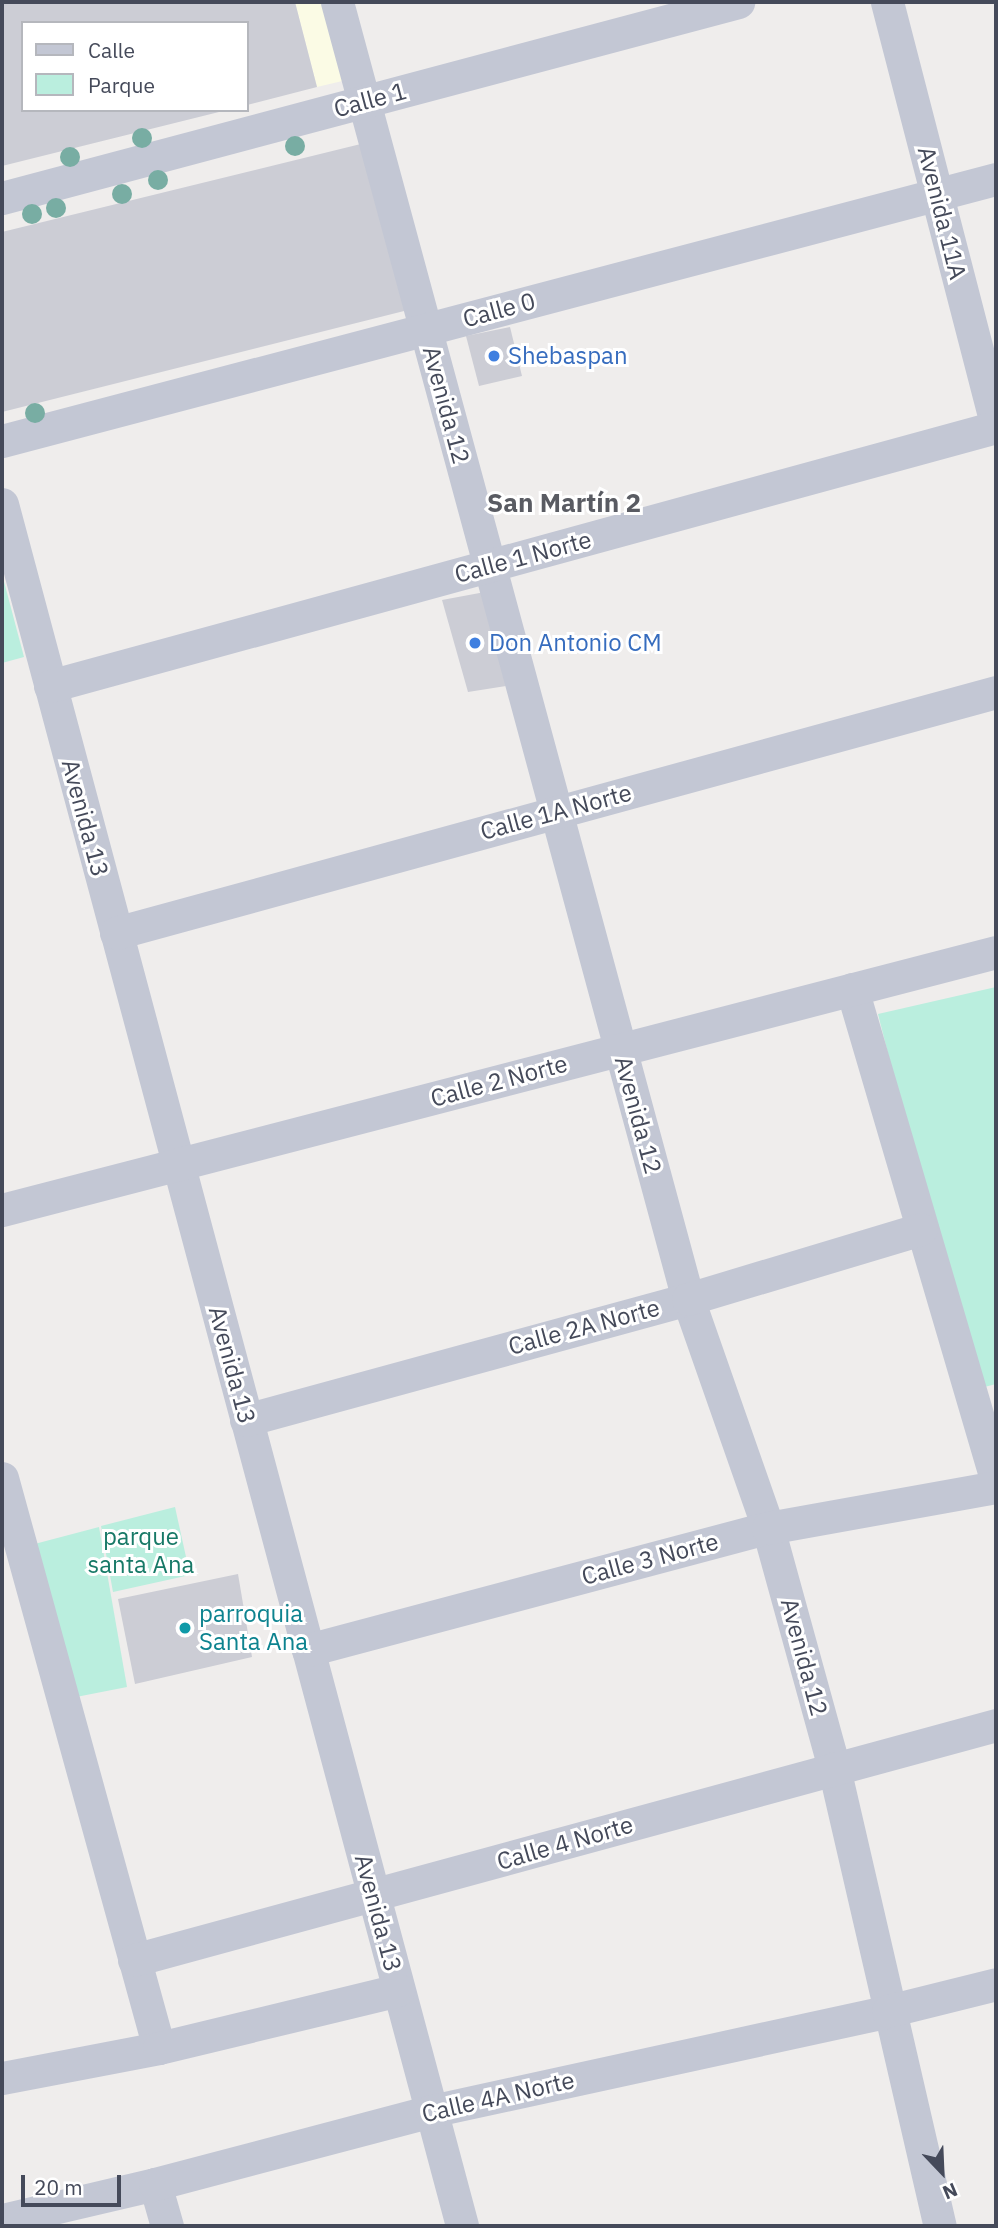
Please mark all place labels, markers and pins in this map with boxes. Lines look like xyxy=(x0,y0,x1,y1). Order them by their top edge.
place label: Shebaspan xyxy=(508,342,628,370)
marker: Shebaspan xyxy=(486,348,502,364)
place label: Don Antonio CM xyxy=(489,629,662,657)
marker: Don Antonio CM xyxy=(467,635,483,651)
place label: parroquia Santa Ana xyxy=(199,1600,308,1656)
marker: parroquia Santa Ana xyxy=(177,1620,193,1636)

